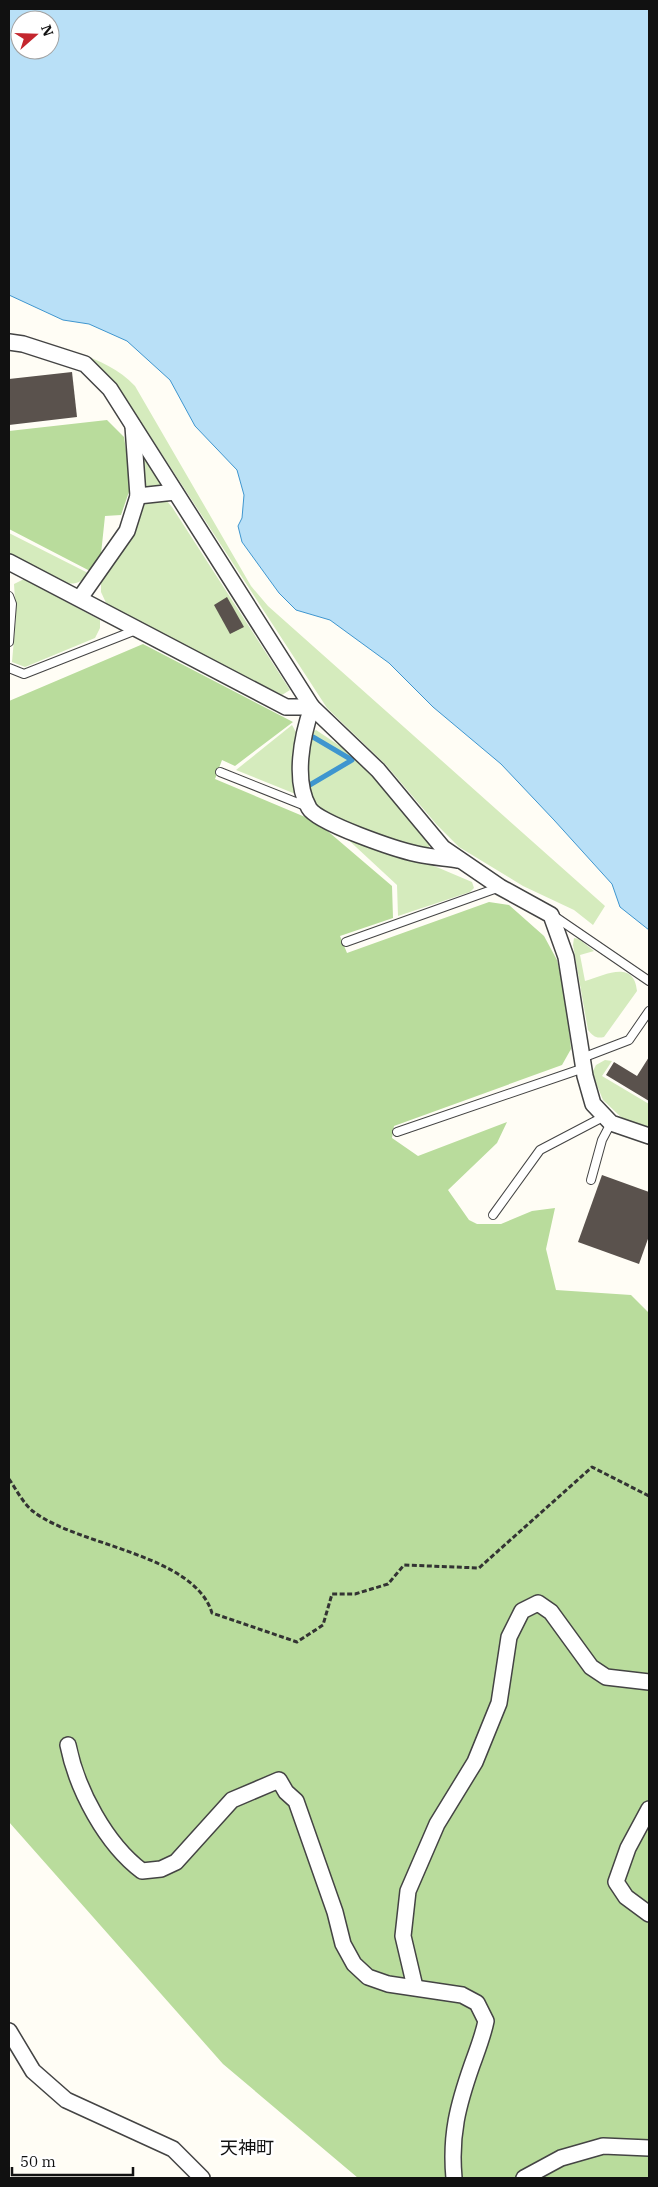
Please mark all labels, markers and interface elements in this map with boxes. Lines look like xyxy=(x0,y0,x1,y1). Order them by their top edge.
north arrow xyxy=(10,10,60,60)
text: N xyxy=(37,22,58,39)
district label: 天神町 xyxy=(220,2136,274,2159)
scale bar xyxy=(12,2144,134,2176)
text: 50 m xyxy=(20,2152,56,2171)

